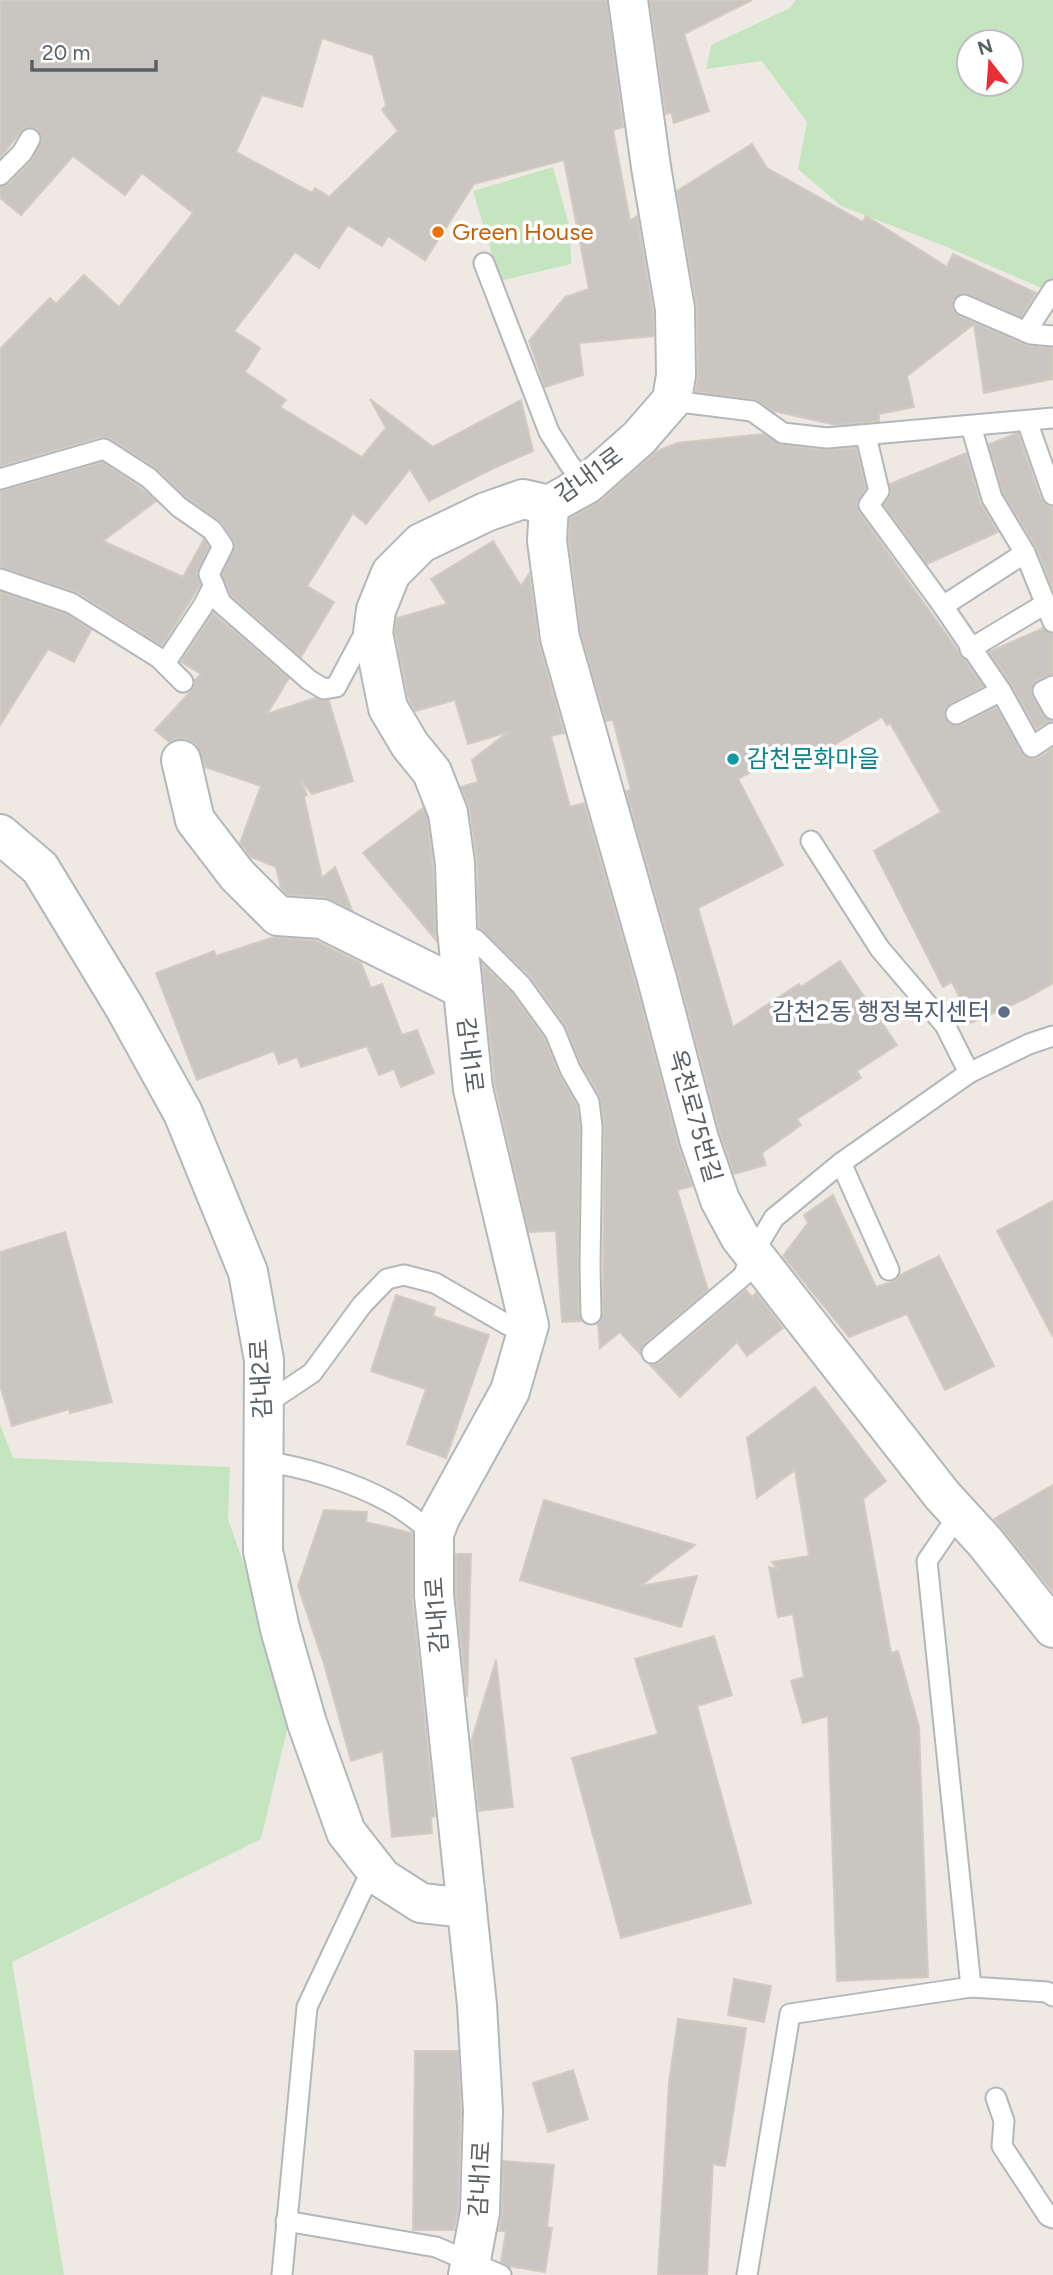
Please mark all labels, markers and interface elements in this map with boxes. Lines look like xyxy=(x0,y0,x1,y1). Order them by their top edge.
scale bar xyxy=(32,28,156,72)
north arrow xyxy=(955,28,1025,98)
text: N xyxy=(975,34,996,60)
text: 20 m xyxy=(42,40,90,65)
place label: Green House xyxy=(452,217,594,246)
marker: Green House xyxy=(430,224,446,240)
street label: 감내1로 xyxy=(549,440,628,509)
place label: 감천문화마을 xyxy=(747,744,879,773)
marker: 감천문화마을 xyxy=(725,751,741,767)
place label: 감천2동 행정복지센터 xyxy=(772,997,990,1026)
marker: 감천2동 행정복지센터 xyxy=(996,1004,1012,1020)
street label: 감내1로 xyxy=(451,1015,490,1095)
street label: 옥천로75번길 xyxy=(663,1046,728,1186)
street label: 감내2로 xyxy=(244,1338,277,1420)
street label: 감내1로 xyxy=(419,1576,454,1654)
street label: 감내1로 xyxy=(463,2140,496,2218)

